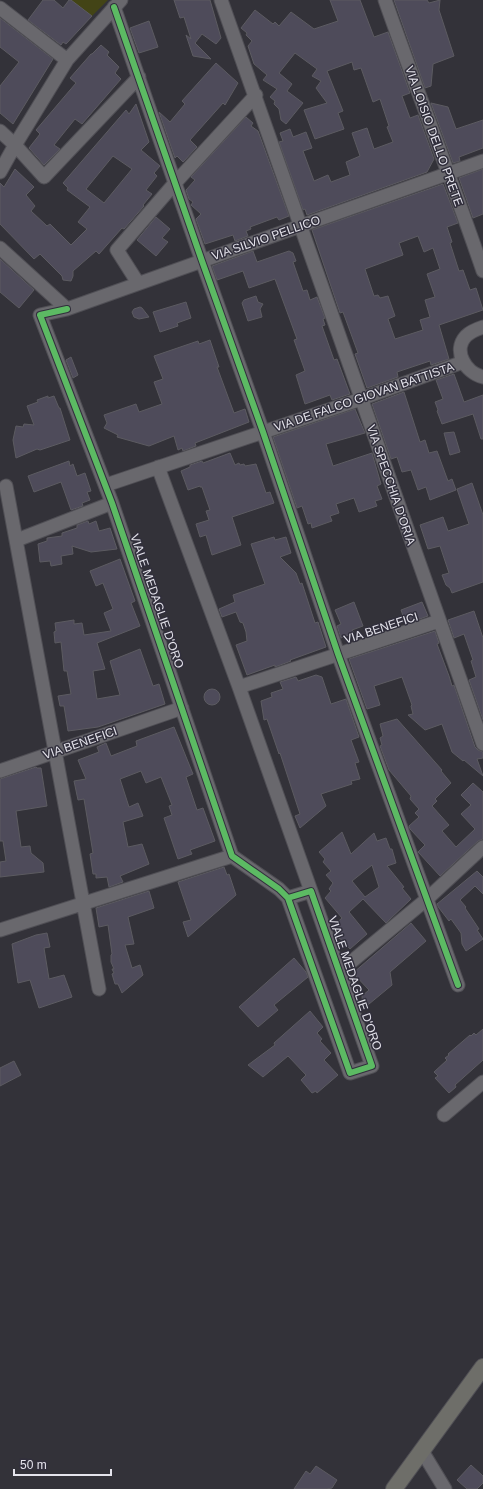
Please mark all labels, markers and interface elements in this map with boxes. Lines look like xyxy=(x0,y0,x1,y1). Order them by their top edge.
street label: VIA LOISIO DELLO PRETE xyxy=(402,64,466,208)
street label: VIA SILVIO PELLICO xyxy=(210,213,322,263)
street label: VIA DE FALCO GIOVAN BATTISTA xyxy=(272,360,456,434)
street label: VIA SPECCHIA D'ORIA xyxy=(364,423,418,547)
street label: VIALE MEDAGLIE D'ORO xyxy=(127,532,187,670)
street label: VIA BENEFICI xyxy=(342,609,420,647)
street label: VIA BENEFICI xyxy=(41,724,119,762)
street label: VIALE MEDAGLIE D'ORO xyxy=(325,914,385,1052)
scale bar xyxy=(14,1451,111,1477)
text: 50 m xyxy=(20,1458,47,1472)

